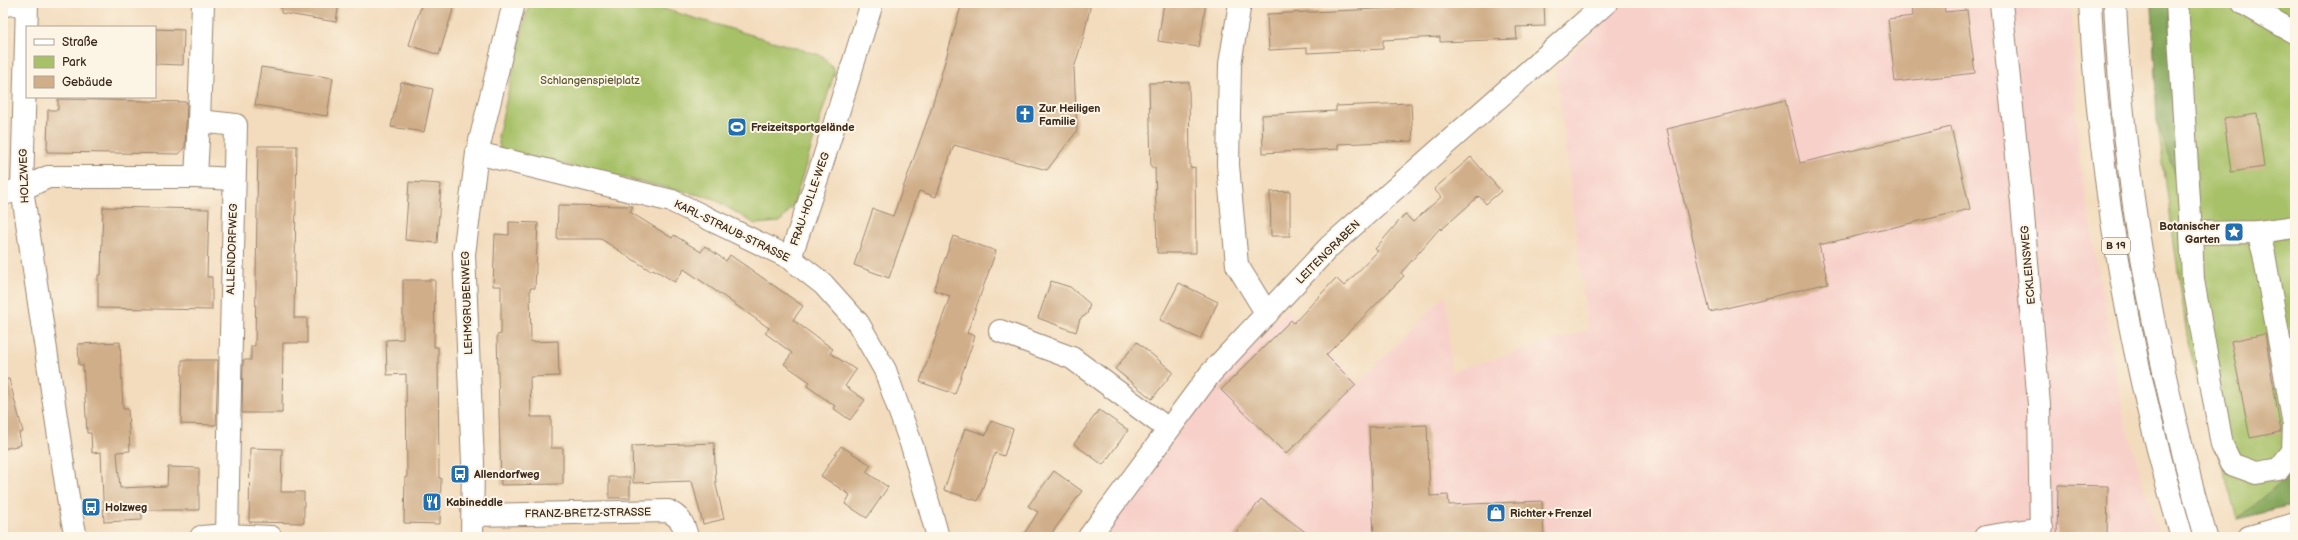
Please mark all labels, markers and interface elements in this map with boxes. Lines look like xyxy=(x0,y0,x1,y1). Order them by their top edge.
legend xyxy=(26,26,156,98)
text: Straße xyxy=(62,35,98,50)
text: Park xyxy=(62,55,86,70)
park label: Schlangenspielplatz xyxy=(540,74,640,87)
text: Gebäude xyxy=(62,75,112,90)
place label: Zur Heiligen Familie xyxy=(1039,102,1100,128)
church icon: Zur Heiligen Familie xyxy=(1014,103,1036,125)
sports icon: Freizeitsportgelände xyxy=(726,116,748,138)
place label: Freizeitsportgelände xyxy=(751,121,855,134)
street label: HOLZWEG xyxy=(17,148,31,204)
street label: FRAU-HOLLE-WEG xyxy=(788,150,832,248)
street label: KARL-STRAUB-STRASSE xyxy=(672,197,792,265)
street label: ALLENDORFWEG xyxy=(224,203,240,295)
street label: LEITENGRABEN xyxy=(1293,217,1363,287)
place label: Botanischer Garten xyxy=(2159,220,2221,246)
place icon: Botanischer Garten xyxy=(2223,221,2245,243)
street label: ECKLEINSWEG xyxy=(2018,225,2038,305)
road number: B 19 xyxy=(2102,238,2130,254)
street label: LEHMGRUBENWEG xyxy=(459,251,475,355)
bus stop icon: Allendorfweg xyxy=(449,463,471,485)
place label: Allendorfweg xyxy=(473,468,540,481)
restaurant icon: Kabineddle xyxy=(421,491,443,513)
bus stop icon: Holzweg xyxy=(80,496,102,518)
place label: Kabineddle xyxy=(446,496,503,509)
place label: Holzweg xyxy=(105,501,147,514)
shop icon: Richter+Frenzel xyxy=(1485,502,1507,524)
street label: FRANZ-BRETZ-STRASSE xyxy=(525,505,651,521)
place label: Richter+Frenzel xyxy=(1510,507,1592,520)

